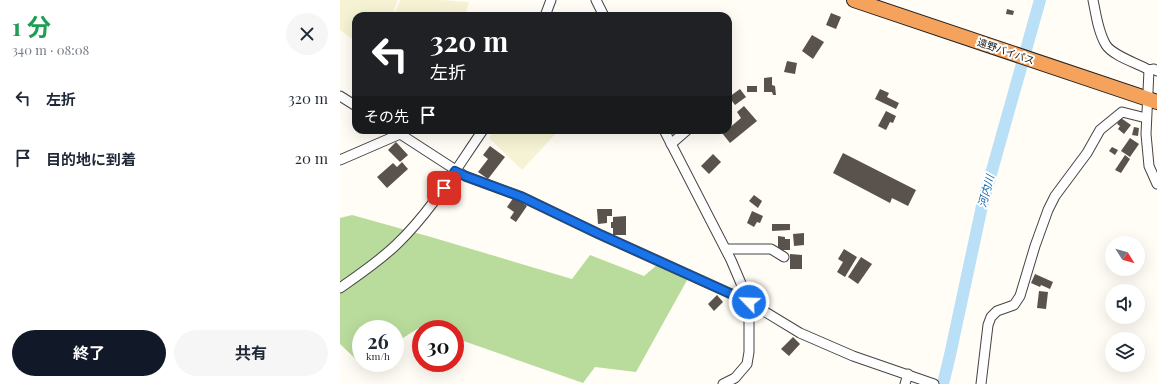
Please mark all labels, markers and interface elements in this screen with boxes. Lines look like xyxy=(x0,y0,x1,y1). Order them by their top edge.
text: 1 分 xyxy=(12,10,51,42)
button: close xyxy=(286,13,328,55)
text: 320 m xyxy=(430,22,508,59)
icon: left xyxy=(364,28,416,80)
street label: 遠野バイパス xyxy=(975,35,1037,67)
text: 340 m · 08:08 xyxy=(12,41,89,58)
text: 左折 xyxy=(430,60,466,84)
icon: left xyxy=(12,87,34,109)
text: 320 m xyxy=(288,88,328,108)
text: 左折 xyxy=(46,89,76,109)
icon: arrive xyxy=(417,104,439,126)
text: その先 xyxy=(364,106,409,126)
icon: arrive xyxy=(12,147,34,169)
text: 20 m xyxy=(295,148,328,168)
text: 目的地に到着 xyxy=(46,149,136,169)
pin xyxy=(427,171,461,205)
water label: 河内川 xyxy=(974,172,997,209)
icon: arrive xyxy=(433,177,455,199)
north arrow xyxy=(1105,236,1145,276)
map controls xyxy=(1105,236,1145,372)
position arrow xyxy=(728,281,770,323)
button: sound xyxy=(1105,284,1145,324)
speed limit sign: 30 xyxy=(412,320,464,372)
text: 26 xyxy=(367,327,389,354)
button: 終了 xyxy=(12,330,166,376)
button: 共有 xyxy=(174,330,328,376)
button: layers xyxy=(1105,332,1145,372)
text: km/h xyxy=(366,349,390,363)

